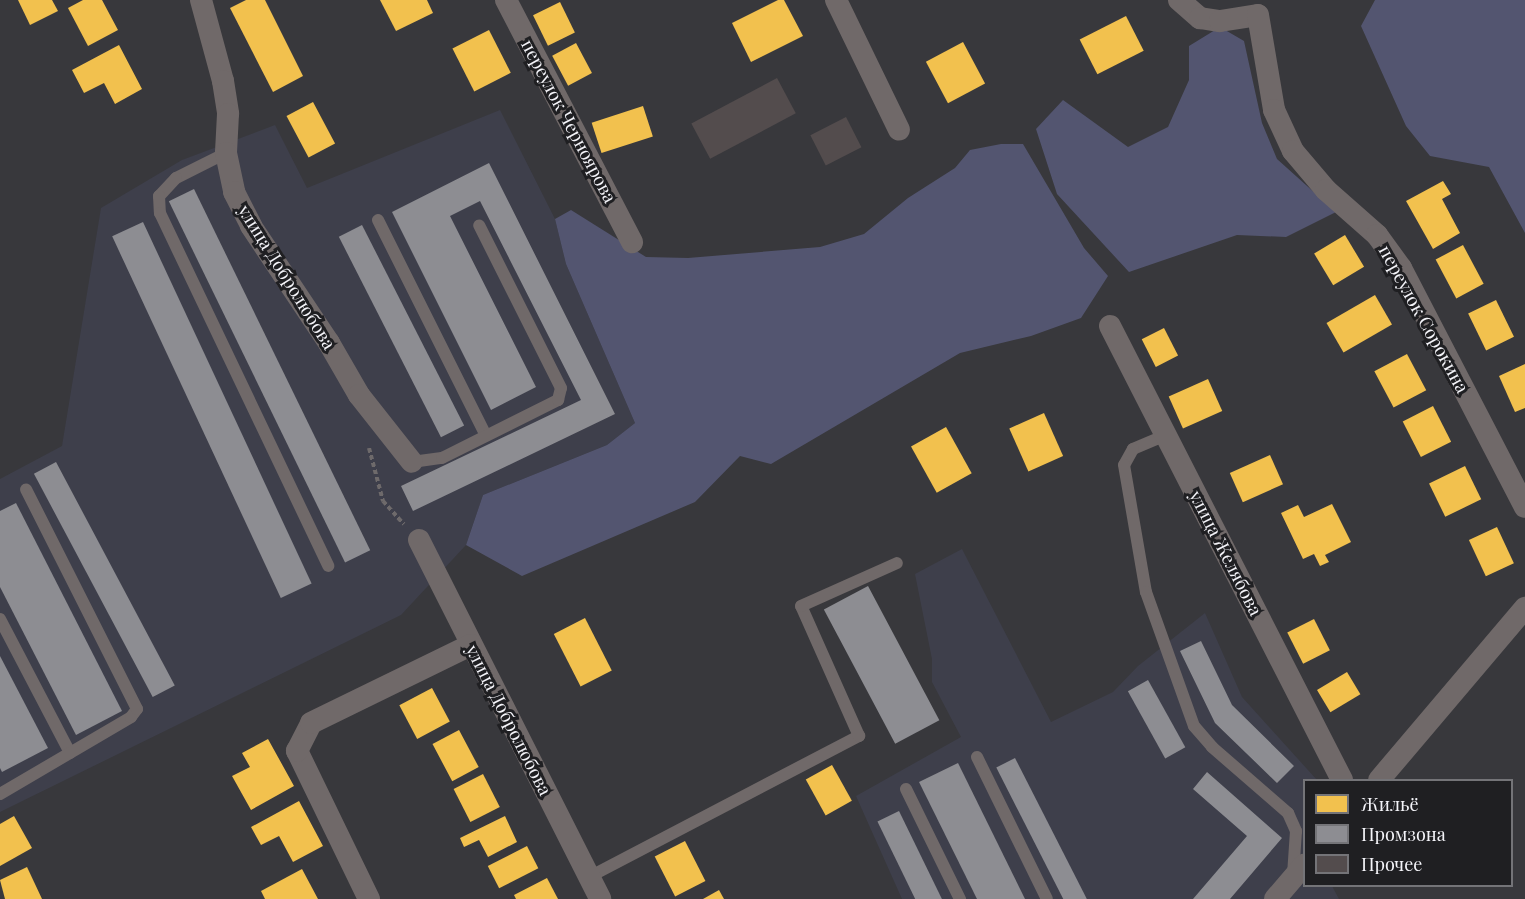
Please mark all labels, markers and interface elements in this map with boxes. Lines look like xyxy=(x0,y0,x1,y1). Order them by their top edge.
street label: переулок Черноярова xyxy=(517,36,621,206)
street label: улица Добролюбова xyxy=(234,201,340,353)
street label: переулок Сорокина xyxy=(1374,241,1474,397)
street label: улица Желябова xyxy=(1185,487,1267,619)
street label: улица Добролюбова xyxy=(462,641,556,799)
legend xyxy=(1303,779,1513,887)
text: Жильё xyxy=(1361,792,1419,816)
text: Промзона xyxy=(1361,822,1446,846)
text: Прочее xyxy=(1361,852,1422,876)

